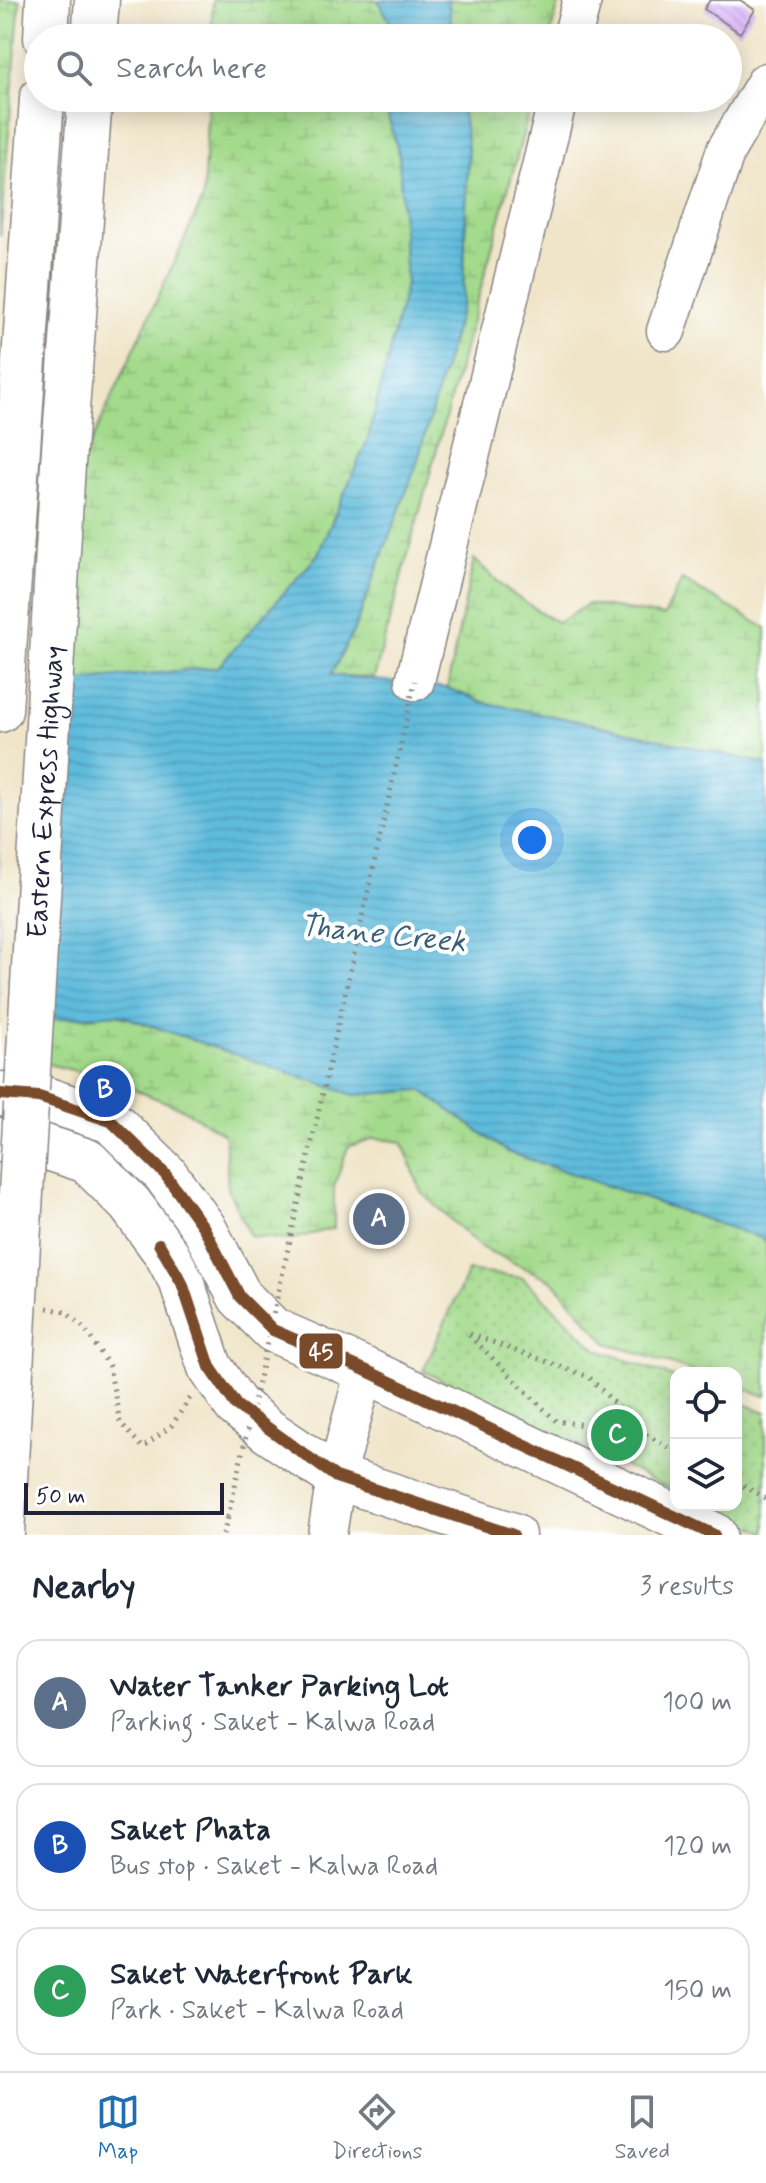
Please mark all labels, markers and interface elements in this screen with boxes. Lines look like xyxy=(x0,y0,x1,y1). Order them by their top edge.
search box xyxy=(24,24,742,112)
icon: search xyxy=(52,46,96,90)
text: Search here xyxy=(116,49,267,88)
street label: Eastern Express Highway xyxy=(20,645,74,939)
your location xyxy=(512,820,552,860)
water label: Thane Creek xyxy=(298,906,468,963)
pin: B xyxy=(79,1061,131,1121)
pin: A xyxy=(353,1189,405,1249)
line badge: 45 xyxy=(298,1332,344,1370)
text: 45 xyxy=(309,1339,334,1367)
map controls xyxy=(670,1367,742,1511)
button: locate xyxy=(670,1367,742,1439)
pin: C xyxy=(591,1405,643,1465)
button: layers xyxy=(670,1439,742,1511)
scale bar xyxy=(24,1479,224,1515)
text: 50 m xyxy=(36,1483,85,1511)
text: Nearby xyxy=(32,1565,136,1610)
text: 3 results xyxy=(640,1570,734,1604)
text: Water Tanker Parking Lot xyxy=(110,1667,449,1706)
text: A xyxy=(51,1686,69,1720)
text: 100 m xyxy=(662,1686,732,1720)
text: Parking · Saket - Kalwa Road xyxy=(110,1706,435,1740)
text: Saket Phata xyxy=(110,1811,271,1850)
text: B xyxy=(52,1830,68,1864)
text: 120 m xyxy=(663,1830,732,1864)
text: Bus stop · Saket - Kalwa Road xyxy=(110,1850,438,1884)
text: Saket Waterfront Park xyxy=(110,1955,413,1994)
text: C xyxy=(51,1974,69,2008)
text: 150 m xyxy=(663,1974,732,2008)
text: Park · Saket - Kalwa Road xyxy=(110,1994,404,2028)
tab: Map xyxy=(96,2090,140,2166)
tab: Directions xyxy=(332,2090,422,2166)
tab: Saved xyxy=(614,2090,670,2166)

